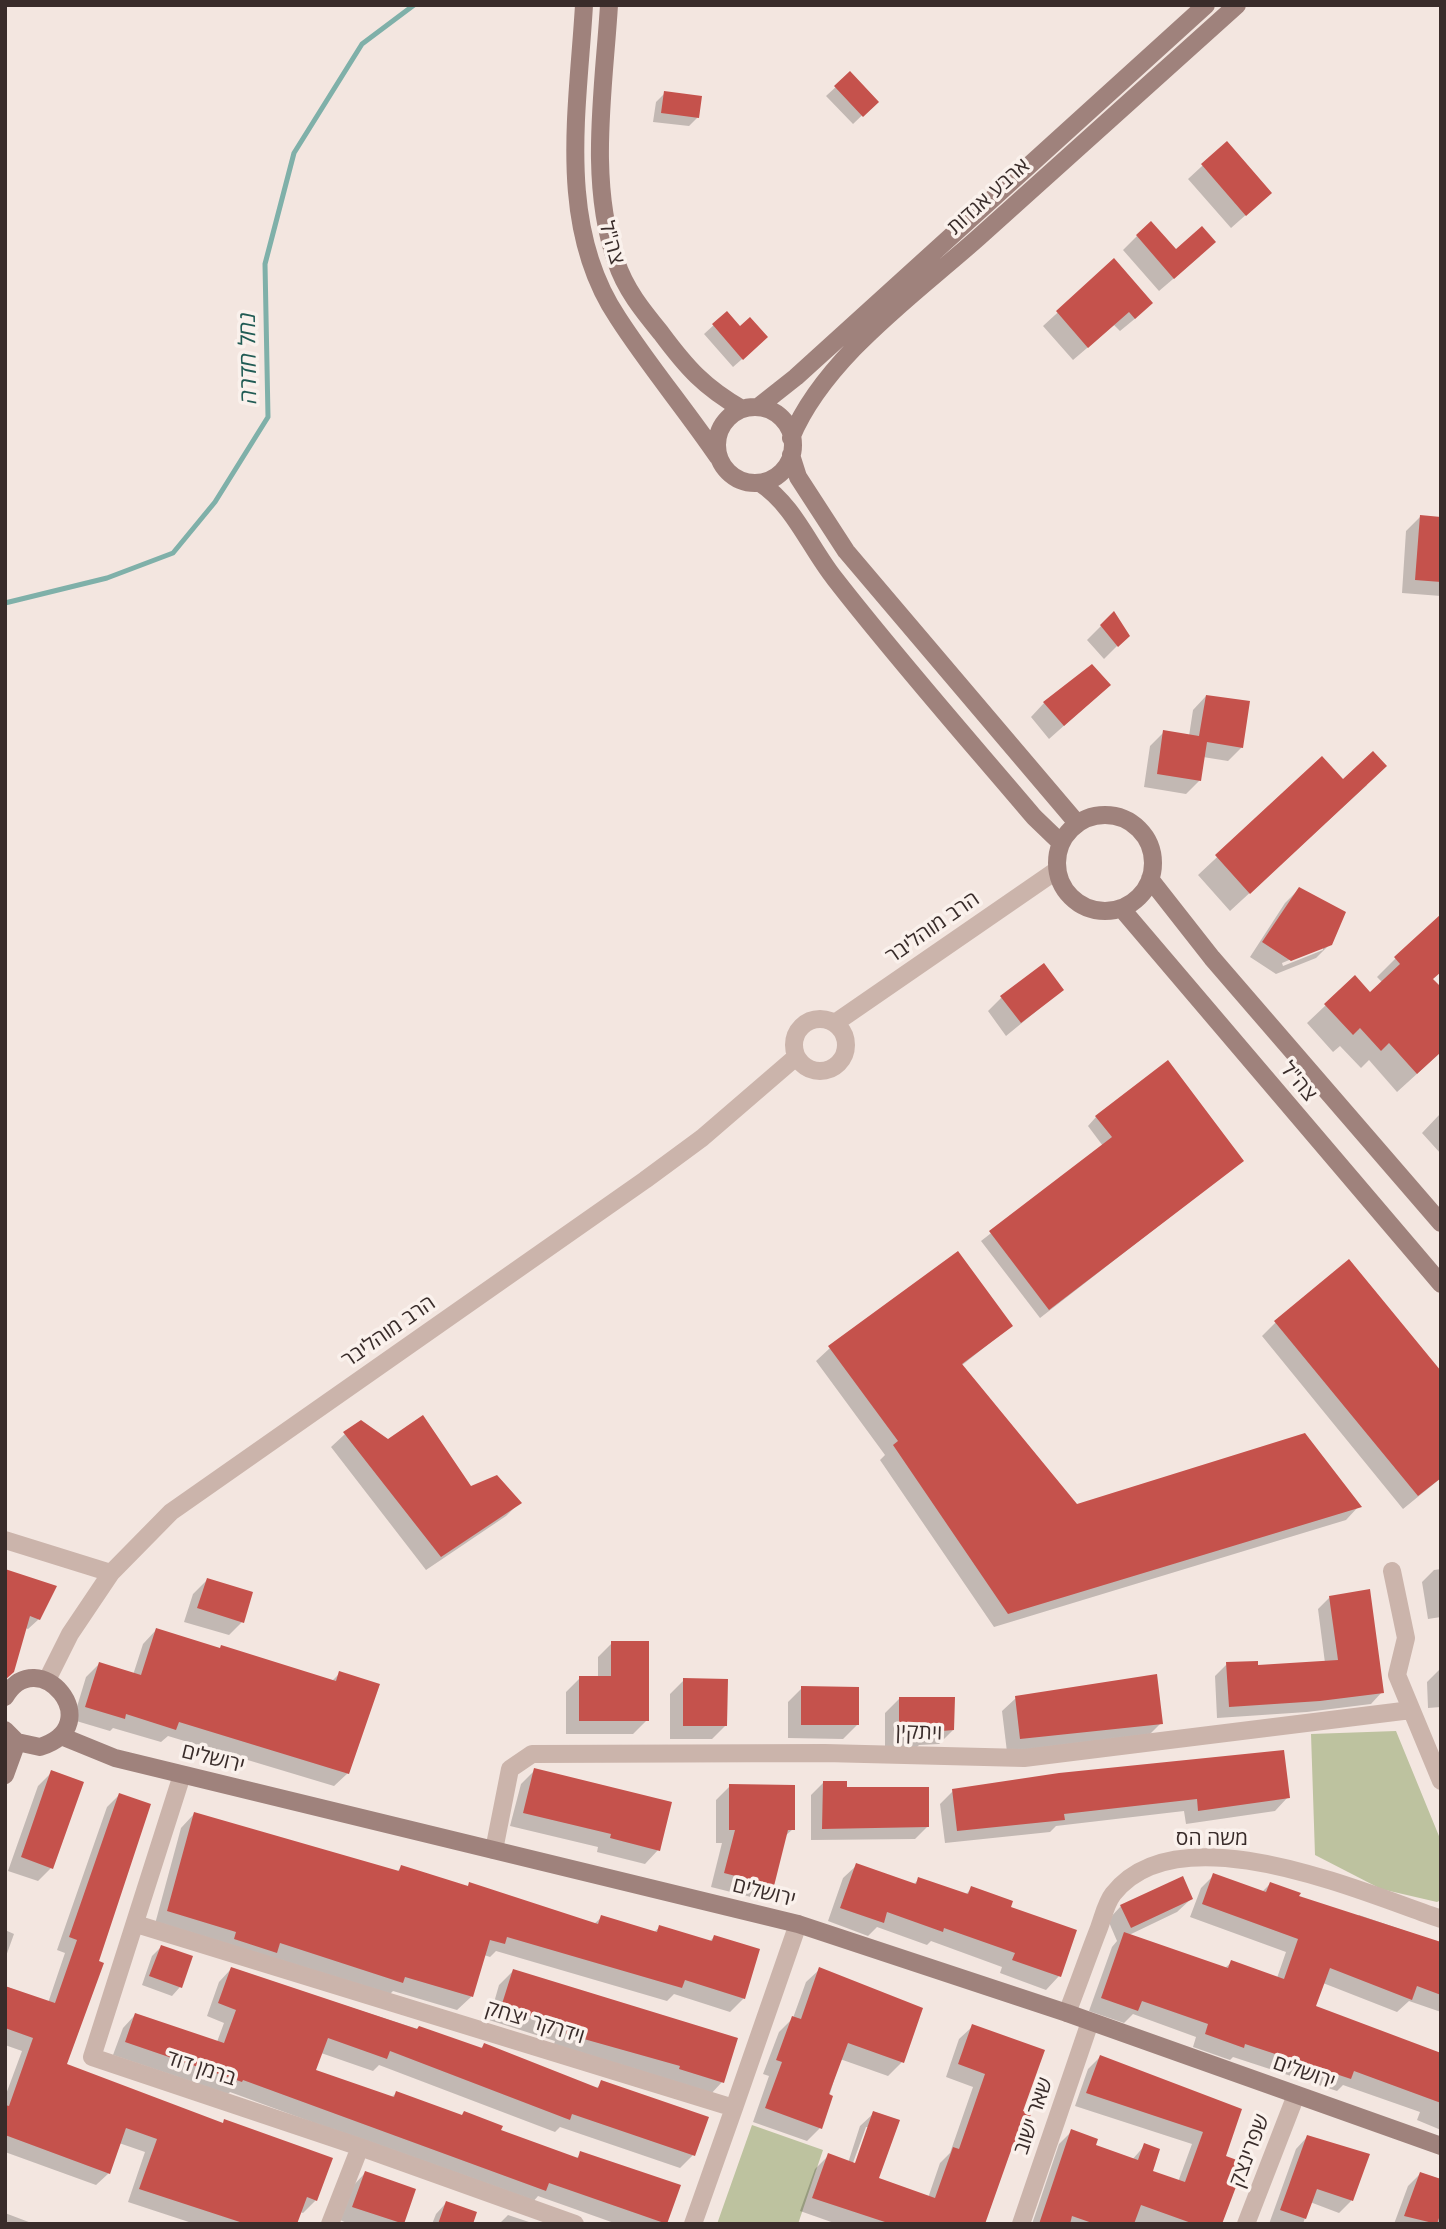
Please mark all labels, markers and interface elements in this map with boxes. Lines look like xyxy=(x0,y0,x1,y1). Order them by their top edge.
street label: ארבע אגדות xyxy=(943,154,1035,240)
street label: צה"ל xyxy=(593,219,629,267)
water label: נחל חדרה xyxy=(234,312,264,404)
street label: הרב מוהליבר xyxy=(881,887,985,969)
street label: צה"ל xyxy=(1274,1057,1322,1107)
street label: הרב מוהליבר xyxy=(337,1291,441,1373)
street label: ויתקין xyxy=(895,1720,943,1746)
street label: ירושלים xyxy=(179,1739,247,1779)
street label: משה הס xyxy=(1176,1826,1248,1852)
street label: ירושלים xyxy=(730,1873,798,1913)
street label: וידרקר יצחק xyxy=(482,1996,588,2050)
street label: ברמן דוד xyxy=(163,2046,239,2092)
street label: ירושלים xyxy=(1270,2051,1338,2095)
street label: שאר ישוב xyxy=(1009,2074,1059,2158)
street label: שפרינצק xyxy=(1225,2111,1275,2191)

